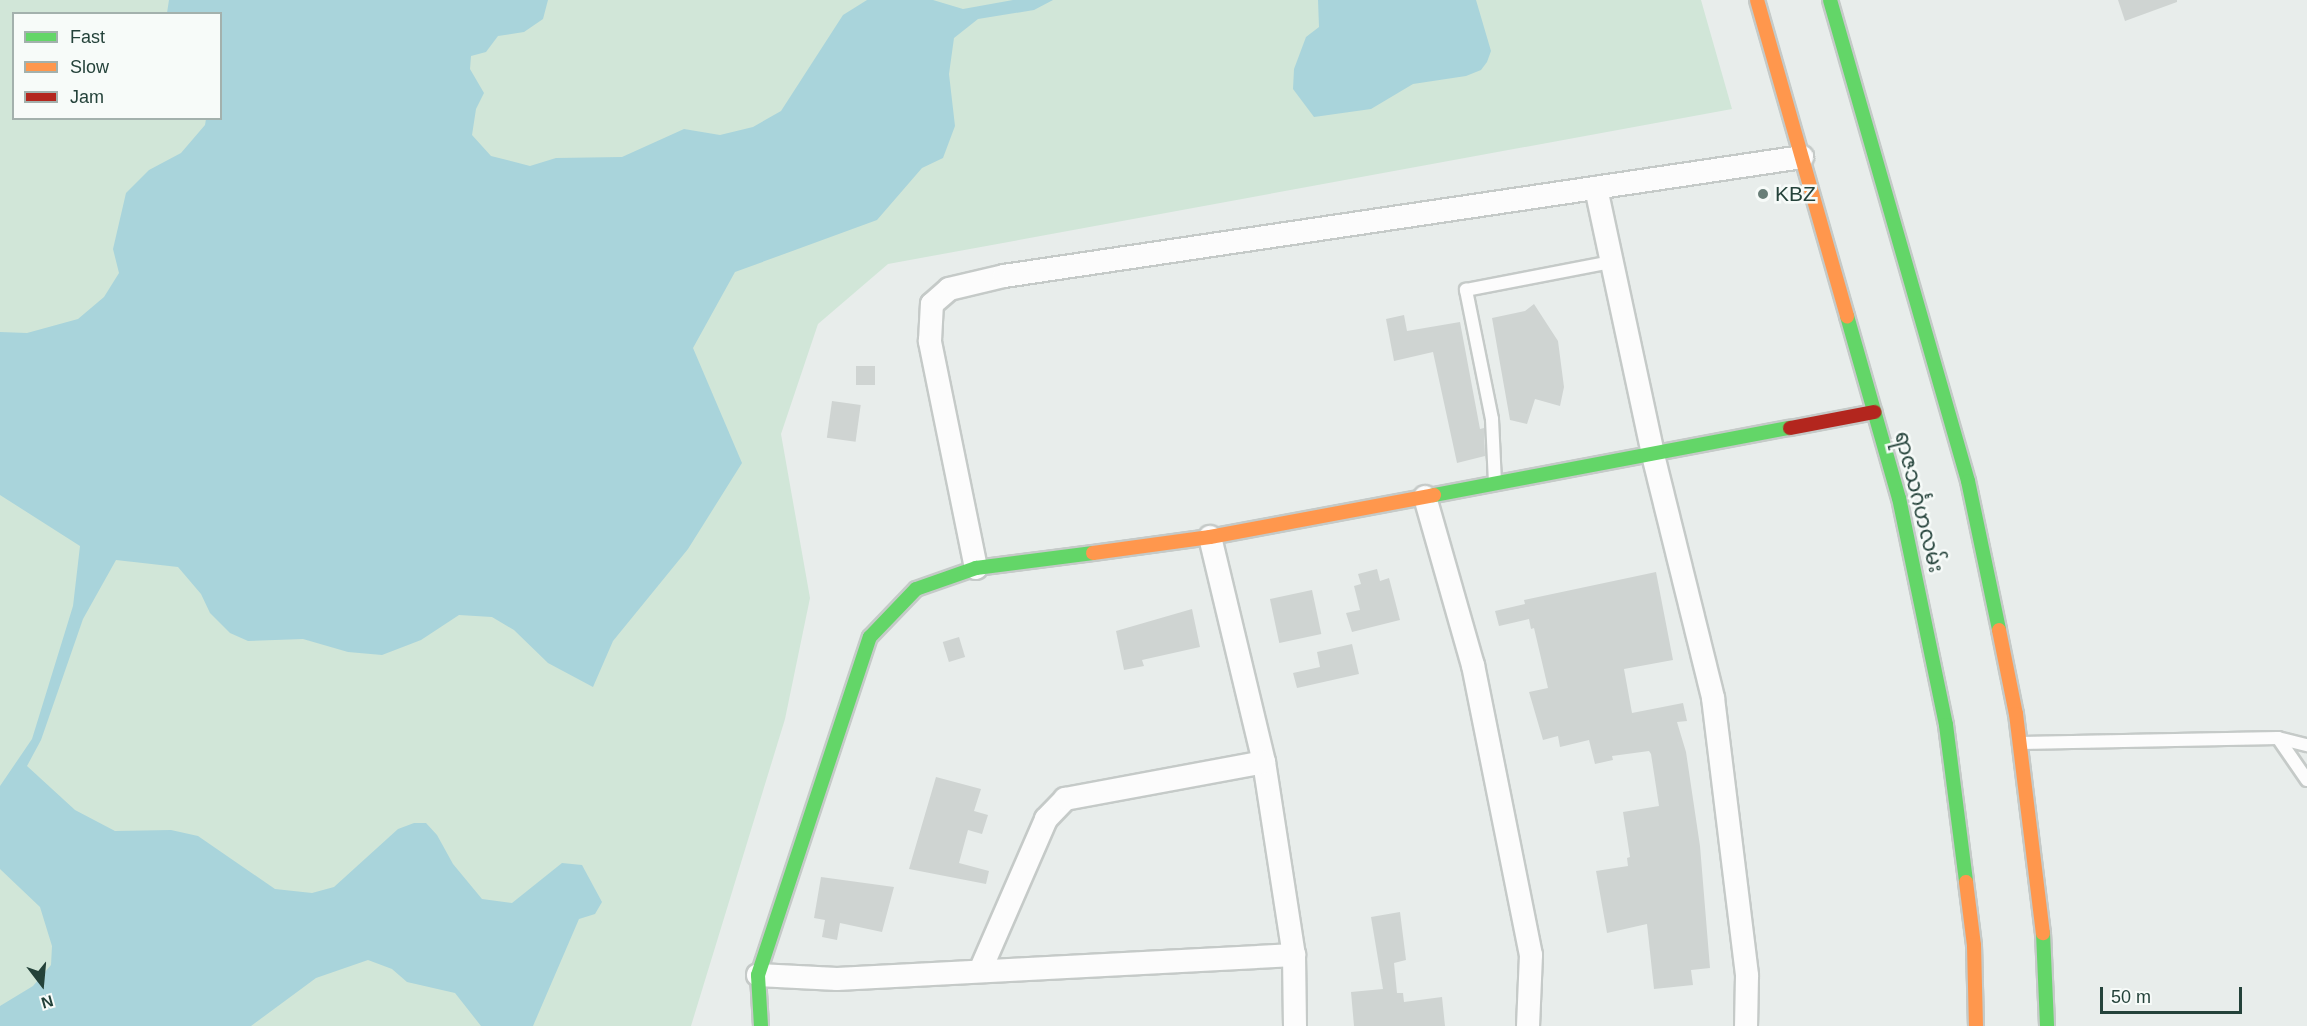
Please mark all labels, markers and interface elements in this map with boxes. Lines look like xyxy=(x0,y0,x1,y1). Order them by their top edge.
legend xyxy=(12,12,222,120)
text: Fast xyxy=(70,27,105,47)
text: Slow xyxy=(70,57,109,77)
text: Jam xyxy=(70,87,104,107)
place label: KBZ xyxy=(1775,181,1816,207)
marker: KBZ xyxy=(1756,187,1770,201)
street label: ရာဇသင်္ဂဟလမ်း xyxy=(1889,429,1949,575)
north arrow xyxy=(12,954,72,1014)
scale bar xyxy=(2103,975,2246,1013)
text: 50 m xyxy=(2111,987,2151,1007)
text: N xyxy=(39,992,55,1012)

